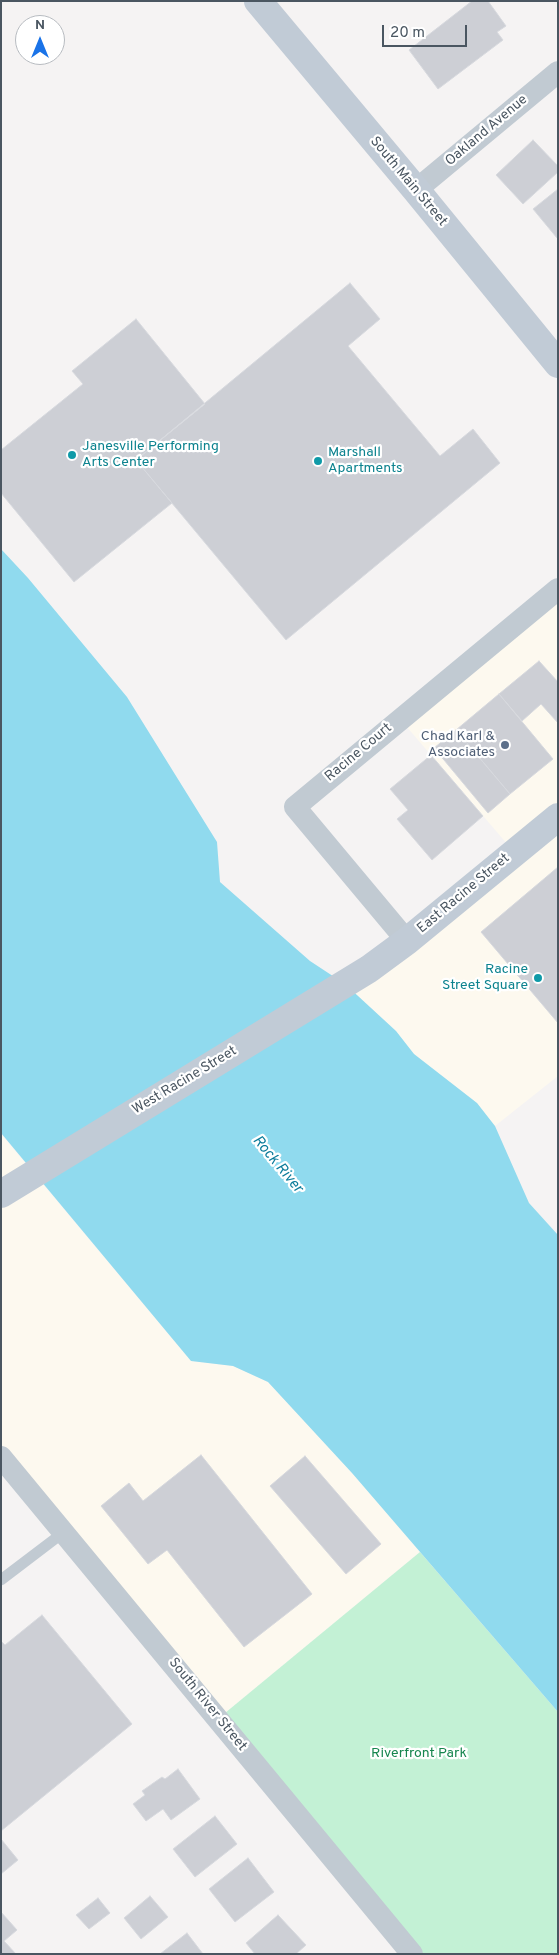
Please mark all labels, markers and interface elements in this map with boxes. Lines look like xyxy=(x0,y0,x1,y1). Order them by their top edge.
north arrow xyxy=(15,15,65,65)
scale bar xyxy=(384,15,469,47)
text: N xyxy=(35,17,45,34)
text: 20 m xyxy=(390,24,425,43)
street label: Oakland Avenue xyxy=(443,92,531,170)
street label: South Main Street xyxy=(366,134,450,230)
place label: Janesville Performing Arts Center xyxy=(82,439,219,472)
place label: Marshall Apartments xyxy=(328,445,403,478)
marker: Janesville Performing Arts Center xyxy=(66,449,78,461)
marker: Marshall Apartments xyxy=(312,455,324,467)
street label: Racine Court xyxy=(322,720,396,786)
place label: Chad Karl & Associates xyxy=(421,729,495,762)
marker: Chad Karl & Associates xyxy=(499,739,511,751)
street label: East Racine Street xyxy=(414,850,514,938)
place label: Racine Street Square xyxy=(442,962,528,994)
marker: Racine Street Square xyxy=(532,972,544,984)
street label: West Racine Street xyxy=(130,1043,240,1119)
water label: Rock River xyxy=(248,1133,306,1197)
street label: South River Street xyxy=(164,1655,250,1755)
park label: Riverfront Park xyxy=(371,1746,467,1762)

